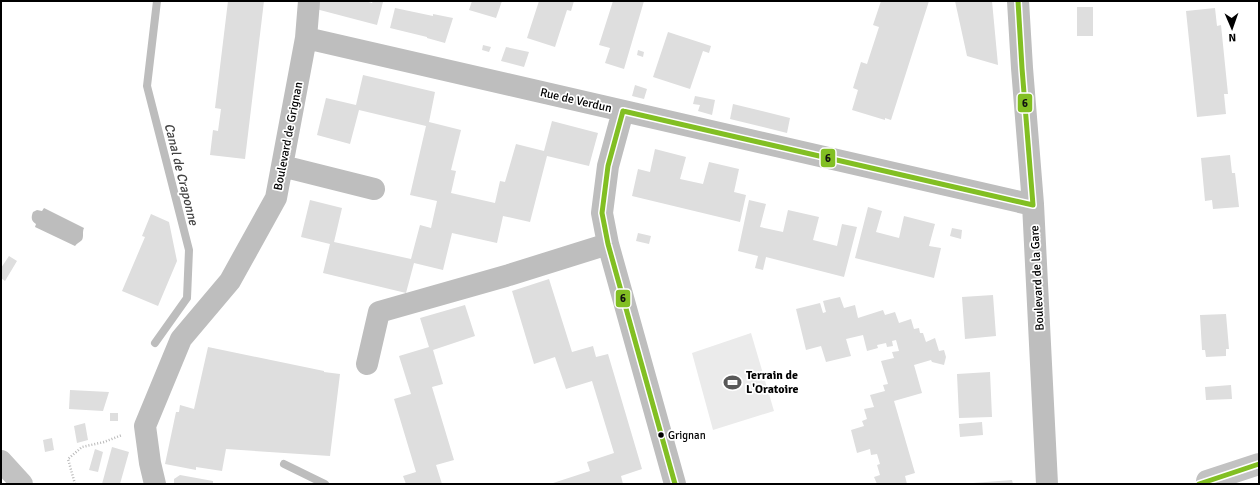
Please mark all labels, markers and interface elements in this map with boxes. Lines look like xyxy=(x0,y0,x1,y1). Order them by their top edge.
north arrow xyxy=(1212,8,1252,48)
text: N xyxy=(1228,31,1236,44)
street label: Boulevard de Grignan xyxy=(271,81,306,192)
street label: Rue de Verdun xyxy=(539,85,613,116)
line badge: 6 xyxy=(1017,93,1033,113)
text: 6 xyxy=(1022,97,1028,110)
water label: Canal de Craponne xyxy=(161,122,202,228)
line badge: 6 xyxy=(820,148,836,168)
text: 6 xyxy=(825,152,831,165)
street label: Boulevard de la Gare xyxy=(1027,225,1048,331)
line badge: 6 xyxy=(615,289,631,308)
text: 6 xyxy=(620,292,626,305)
place label: Terrain de L'Oratoire xyxy=(746,368,799,397)
sports icon: Terrain de L'Oratoire xyxy=(723,372,743,392)
place label: Grignan xyxy=(668,429,706,442)
marker: Grignan xyxy=(656,430,666,440)

